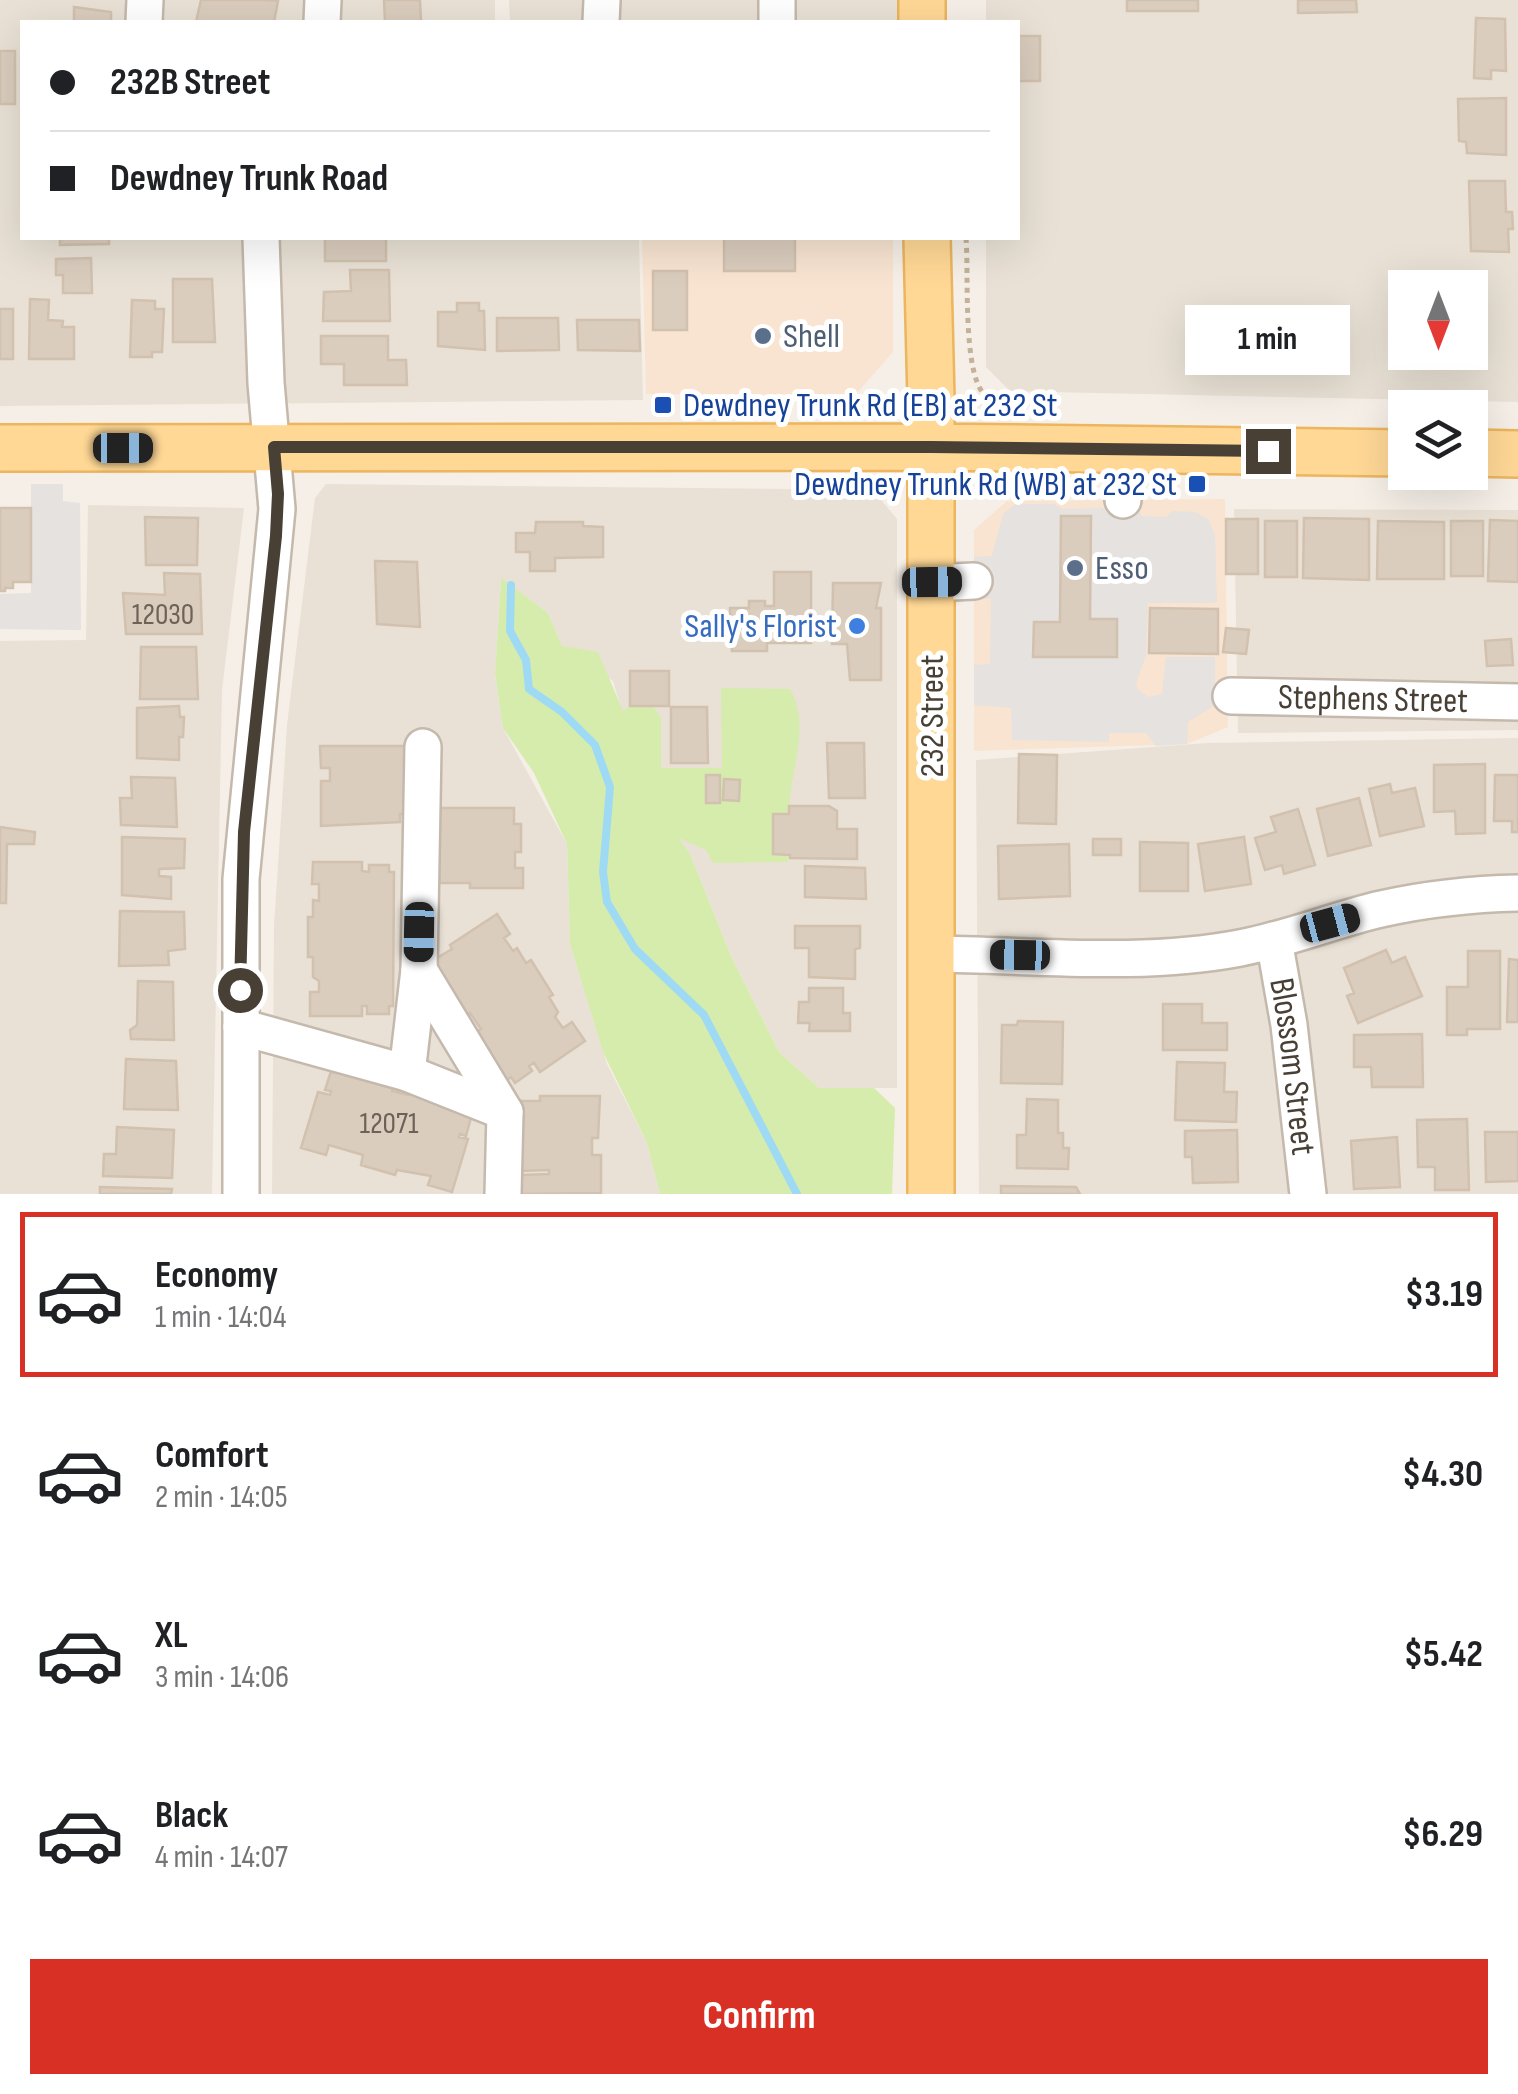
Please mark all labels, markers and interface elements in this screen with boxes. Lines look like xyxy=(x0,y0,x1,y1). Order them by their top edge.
text: 232B Street xyxy=(110,60,270,105)
text: Dewdney Trunk Road xyxy=(110,156,388,201)
north arrow xyxy=(1388,270,1488,370)
map controls xyxy=(1388,270,1488,490)
callout: 1 min xyxy=(1186,306,1350,376)
place label: Shell xyxy=(783,315,840,358)
text: 1 min xyxy=(1238,320,1297,359)
marker: Shell xyxy=(752,325,774,347)
place label: Dewdney Trunk Rd (EB) at 232 St xyxy=(683,384,1058,427)
button: layers xyxy=(1388,390,1488,490)
marker: Dewdney Trunk Rd (EB) at 232 St xyxy=(652,394,674,416)
route end xyxy=(1246,429,1291,474)
car xyxy=(93,433,153,463)
place label: Dewdney Trunk Rd (WB) at 232 St xyxy=(794,463,1177,506)
marker: Dewdney Trunk Rd (WB) at 232 St xyxy=(1186,473,1208,495)
place label: Esso xyxy=(1095,547,1149,590)
marker: Esso xyxy=(1064,557,1086,579)
car xyxy=(902,566,962,598)
house number: 12030 xyxy=(132,597,194,633)
place label: Sally's Florist xyxy=(684,605,837,648)
marker: Sally's Florist xyxy=(846,615,868,637)
street label: 232 Street xyxy=(911,654,954,778)
street label: Stephens Street xyxy=(1278,675,1468,722)
car xyxy=(1297,901,1363,945)
car xyxy=(403,902,435,962)
car xyxy=(990,939,1050,971)
route start xyxy=(218,968,263,1013)
street label: Blossom Street xyxy=(1260,975,1325,1157)
house number: 12071 xyxy=(359,1106,419,1142)
icon: car xyxy=(35,1250,125,1340)
text: Economy xyxy=(155,1253,278,1298)
text: $3.19 xyxy=(1405,1272,1483,1317)
text: 1 min · 14:04 xyxy=(155,1298,286,1337)
icon: car xyxy=(35,1430,125,1520)
text: Comfort xyxy=(155,1433,269,1478)
text: $4.30 xyxy=(1402,1452,1483,1497)
text: 2 min · 14:05 xyxy=(155,1478,288,1517)
icon: car xyxy=(35,1610,125,1700)
text: XL xyxy=(155,1613,188,1658)
text: $5.42 xyxy=(1404,1632,1483,1677)
text: 3 min · 14:06 xyxy=(155,1658,289,1697)
icon: car xyxy=(35,1790,125,1880)
text: Black xyxy=(155,1793,228,1838)
text: $6.29 xyxy=(1402,1812,1483,1857)
text: 4 min · 14:07 xyxy=(155,1838,288,1877)
button: Confirm xyxy=(30,1959,1488,2074)

